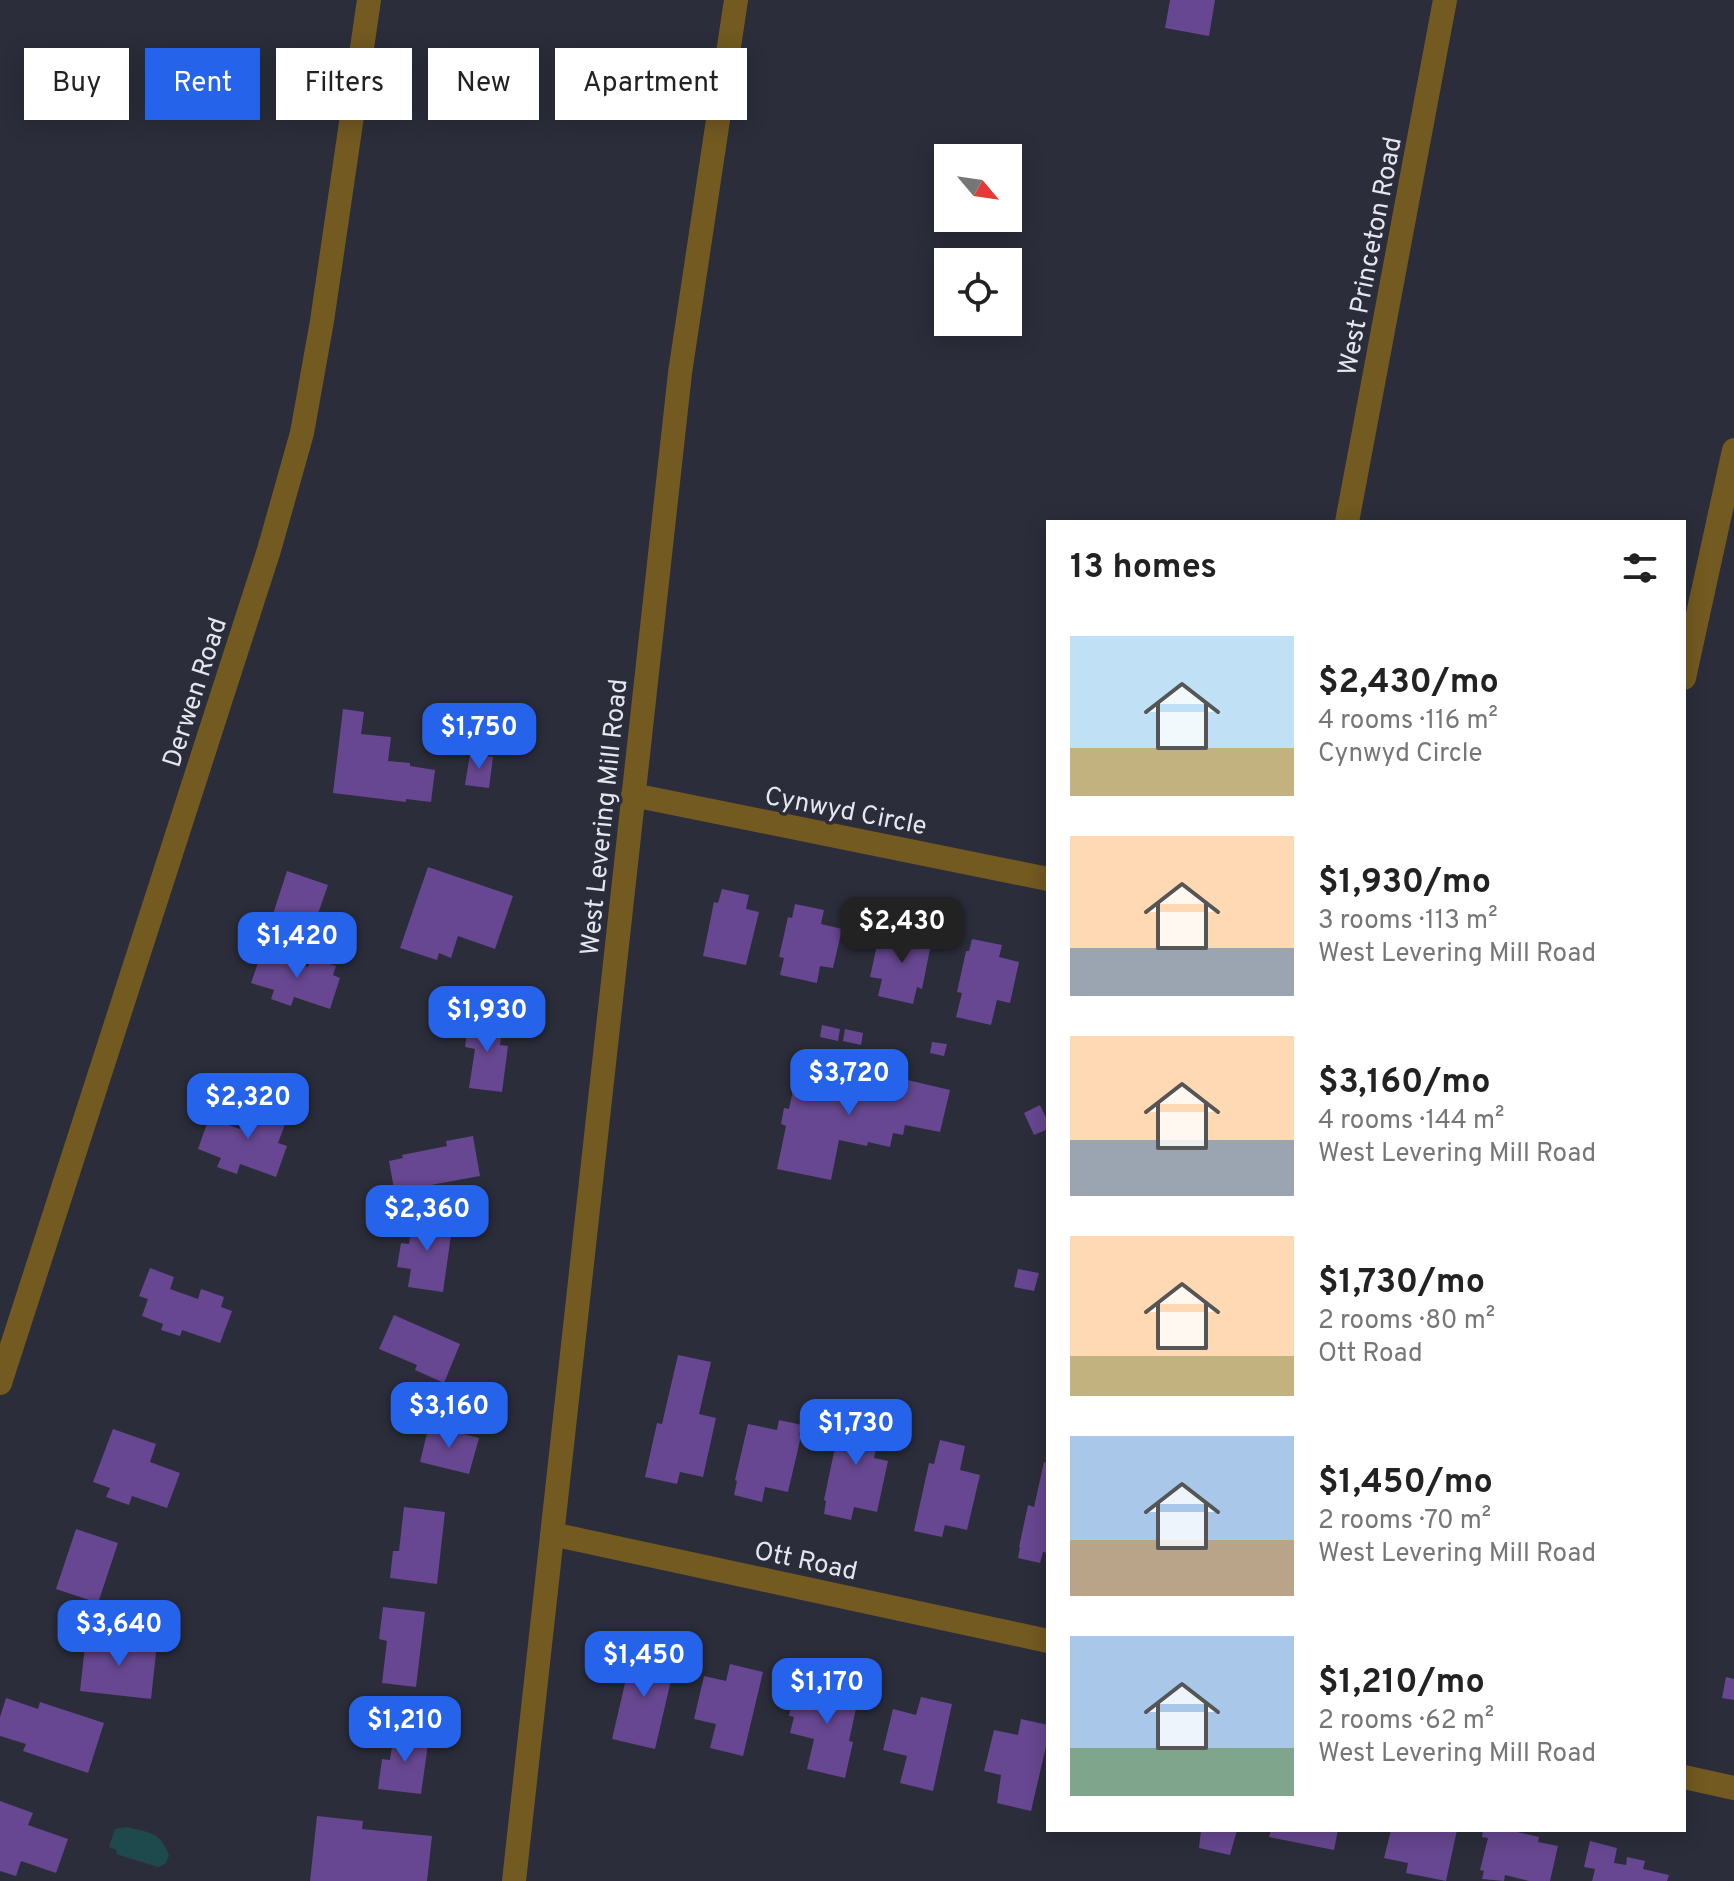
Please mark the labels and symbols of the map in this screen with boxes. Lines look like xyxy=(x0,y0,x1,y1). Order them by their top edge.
street label: West Princeton Road xyxy=(1332,134,1411,379)
north arrow xyxy=(934,144,1022,232)
street label: Derwen Road xyxy=(157,614,236,772)
street label: West Levering Mill Road xyxy=(575,677,636,957)
pin: $1,750 xyxy=(414,703,544,771)
street label: Cynwyd Circle xyxy=(762,781,929,844)
pin: $2,430 xyxy=(837,897,967,965)
pin: $1,420 xyxy=(232,912,362,980)
pin: $1,930 xyxy=(422,986,552,1054)
pin: $3,720 xyxy=(784,1049,914,1117)
pin: $2,320 xyxy=(183,1073,313,1141)
pin: $2,360 xyxy=(362,1185,492,1253)
pin: $3,160 xyxy=(384,1382,514,1450)
pin: $1,730 xyxy=(791,1399,921,1467)
street label: Ott Road xyxy=(751,1535,860,1589)
pin: $3,640 xyxy=(54,1600,184,1668)
pin: $1,450 xyxy=(579,1631,709,1699)
pin: $1,170 xyxy=(762,1658,892,1726)
pin: $1,210 xyxy=(340,1696,470,1764)

